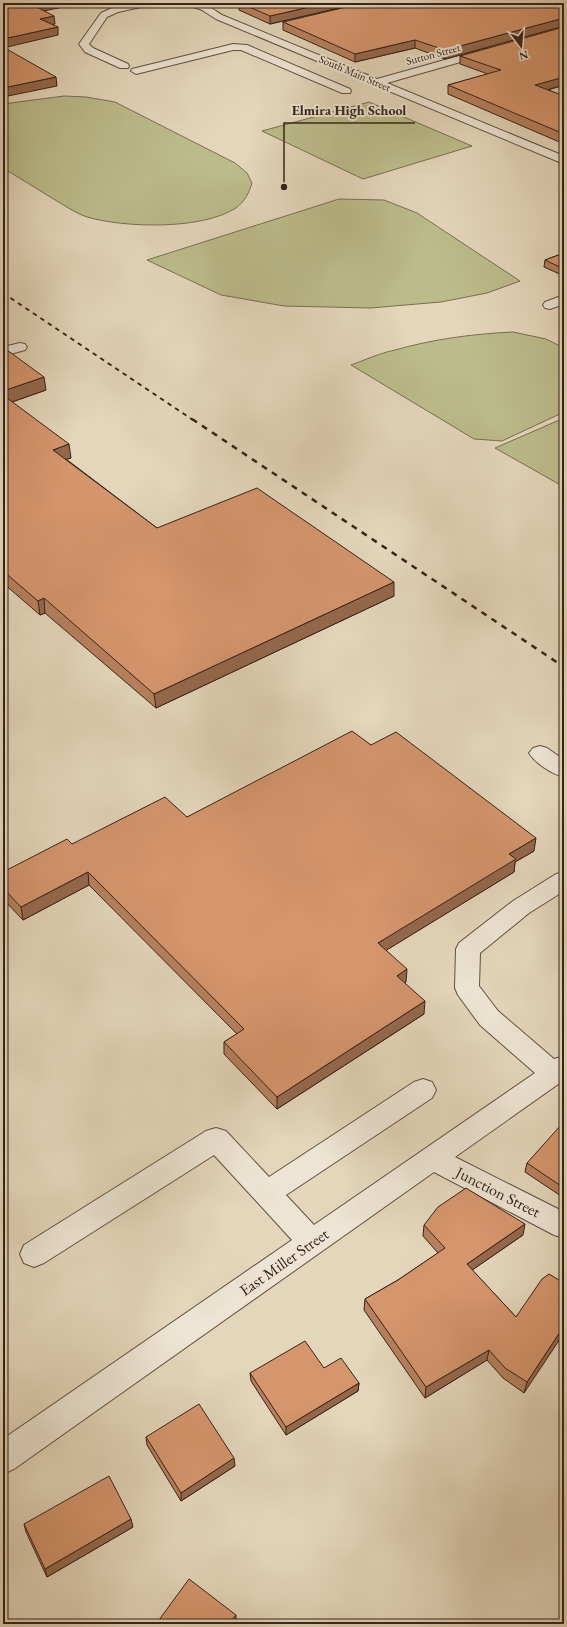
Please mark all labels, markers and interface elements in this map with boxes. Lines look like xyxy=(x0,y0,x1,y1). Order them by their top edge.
north arrow xyxy=(501,26,541,66)
street label: Sutton Street xyxy=(404,40,462,68)
text: N xyxy=(517,48,530,64)
street label: South Main Street xyxy=(317,52,393,95)
callout: Elmira High School xyxy=(284,97,415,123)
text: Elmira High School xyxy=(292,101,406,119)
street label: Junction Street xyxy=(450,1161,544,1222)
street label: East Miller Street xyxy=(235,1223,333,1301)

